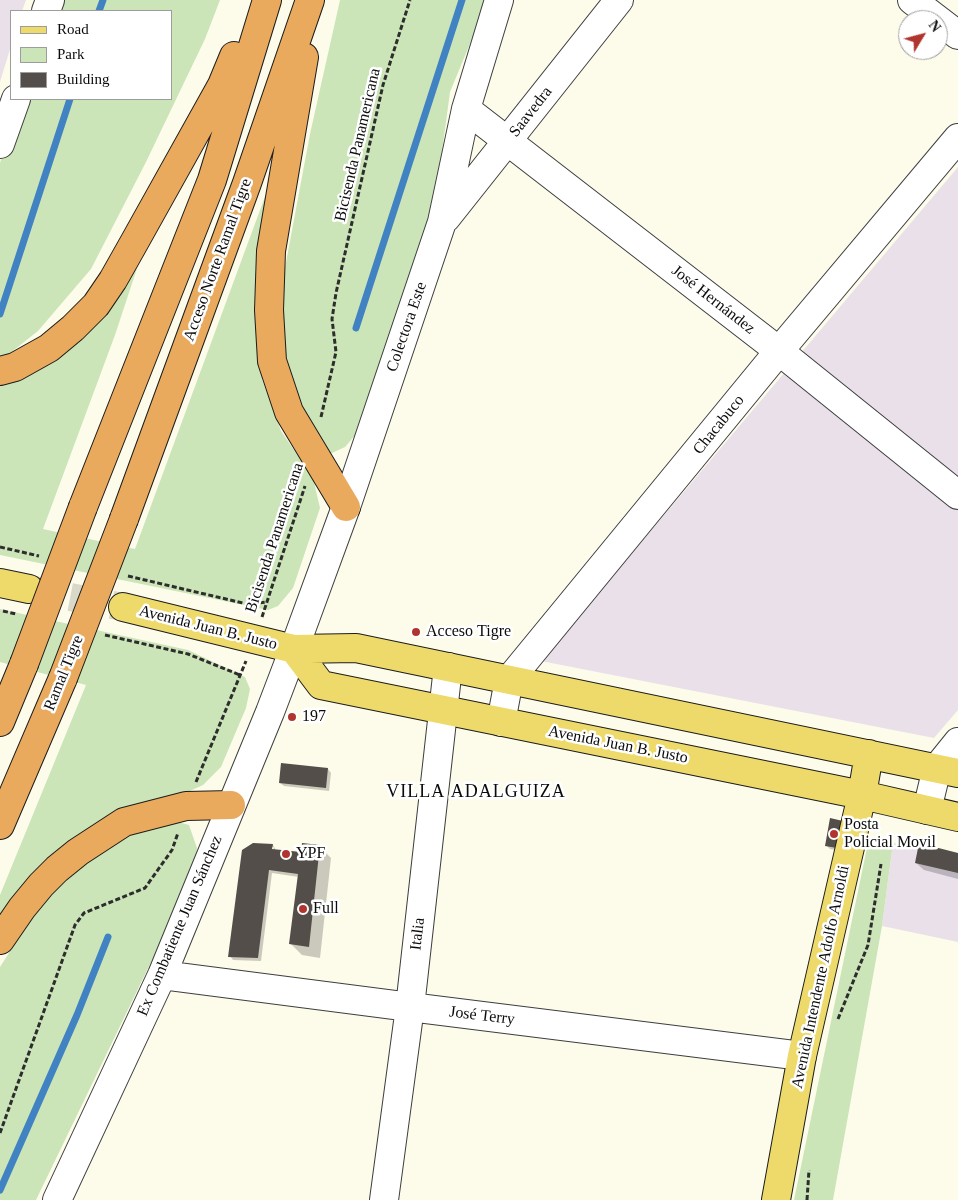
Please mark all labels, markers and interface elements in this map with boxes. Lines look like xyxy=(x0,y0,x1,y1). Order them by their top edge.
legend xyxy=(10,10,172,100)
north arrow xyxy=(898,10,948,60)
text: N xyxy=(926,18,944,35)
text: Road xyxy=(57,21,89,37)
text: Park xyxy=(57,46,85,62)
street label: Bicisenda Panamericana xyxy=(331,66,385,224)
text: Building xyxy=(57,71,110,87)
street label: Saavedra xyxy=(505,83,557,141)
street label: Acceso Norte Ramal Tigre xyxy=(180,176,256,344)
street label: José Hernández xyxy=(667,261,759,339)
street label: Colectora Este xyxy=(383,280,431,374)
street label: Chacabuco xyxy=(689,391,749,459)
street label: Bicisenda Panamericana xyxy=(242,460,308,616)
street label: Avenida Juan B. Justo xyxy=(137,602,279,654)
place label: Acceso Tigre xyxy=(426,622,511,642)
marker: Acceso Tigre xyxy=(410,626,422,638)
street label: Ramal Tigre xyxy=(40,632,88,714)
place label: 197 xyxy=(302,707,326,727)
marker: 197 xyxy=(286,711,298,723)
street label: Avenida Juan B. Justo xyxy=(547,722,689,768)
district label: VILLA ADALGUIZA xyxy=(384,781,568,803)
place label: Posta Policial Movil xyxy=(844,815,936,853)
marker: Posta Policial Movil xyxy=(828,828,840,840)
street label: Ex Combatiente Juan Sánchez xyxy=(133,833,227,1019)
place label: YPF xyxy=(296,844,325,864)
marker: YPF xyxy=(280,848,292,860)
street label: Avenida Intendente Adolfo Arnoldi xyxy=(788,864,854,1090)
place label: Full xyxy=(313,899,339,919)
marker: Full xyxy=(297,903,309,915)
street label: Italia xyxy=(406,917,430,951)
street label: José Terry xyxy=(448,1002,516,1030)

